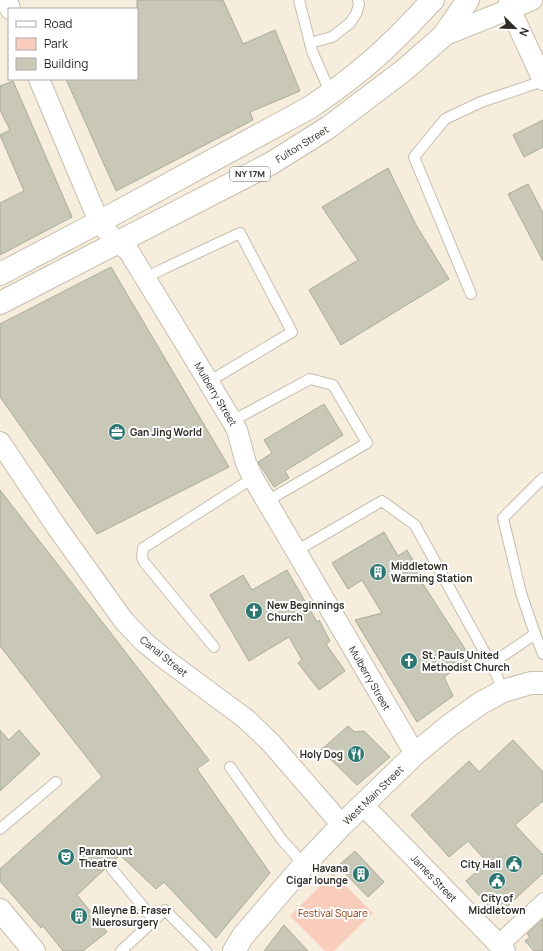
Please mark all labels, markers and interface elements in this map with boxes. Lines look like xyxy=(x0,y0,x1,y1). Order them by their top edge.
legend xyxy=(8,8,138,80)
north arrow xyxy=(495,8,535,48)
text: Road xyxy=(44,15,72,32)
text: N xyxy=(516,26,533,39)
text: Park xyxy=(44,35,69,52)
text: Building xyxy=(44,55,88,72)
street label: Fulton Street xyxy=(273,122,331,166)
road number: NY 17M xyxy=(230,167,270,181)
street label: Mulberry Street xyxy=(191,359,241,429)
office icon: Gan Jing World xyxy=(107,422,127,442)
place label: Gan Jing World xyxy=(130,425,202,439)
place label: Middletown Warming Station xyxy=(391,559,473,585)
building icon: Middletown Warming Station xyxy=(368,562,388,582)
place label: New Beginnings Church xyxy=(267,598,345,624)
church icon: New Beginnings Church xyxy=(244,601,264,621)
street label: Canal Street xyxy=(137,632,191,680)
street label: Mulberry Street xyxy=(346,643,394,713)
place label: St. Pauls United Methodist Church xyxy=(422,648,510,674)
church icon: St. Pauls United Methodist Church xyxy=(399,651,419,671)
restaurant icon: Holy Dog xyxy=(346,744,366,764)
place label: Holy Dog xyxy=(300,747,343,761)
street label: West Main Street xyxy=(340,762,406,828)
place label: Paramount Theatre xyxy=(79,844,133,870)
theatre icon: Paramount Theatre xyxy=(56,847,76,867)
street label: James Street xyxy=(408,851,460,905)
public building icon: City Hall xyxy=(504,854,524,874)
place label: City Hall xyxy=(460,857,501,871)
place label: Havana Cigar lounge xyxy=(286,861,348,887)
building icon: Havana Cigar lounge xyxy=(351,864,371,884)
public building icon: City of Middletown xyxy=(487,871,507,891)
place label: City of Middletown xyxy=(469,891,525,917)
place label: Alleyne B. Fraser Nuerosurgery xyxy=(92,903,171,929)
building icon: Alleyne B. Fraser Nuerosurgery xyxy=(69,906,89,926)
park label: Festival Square xyxy=(298,906,368,920)

